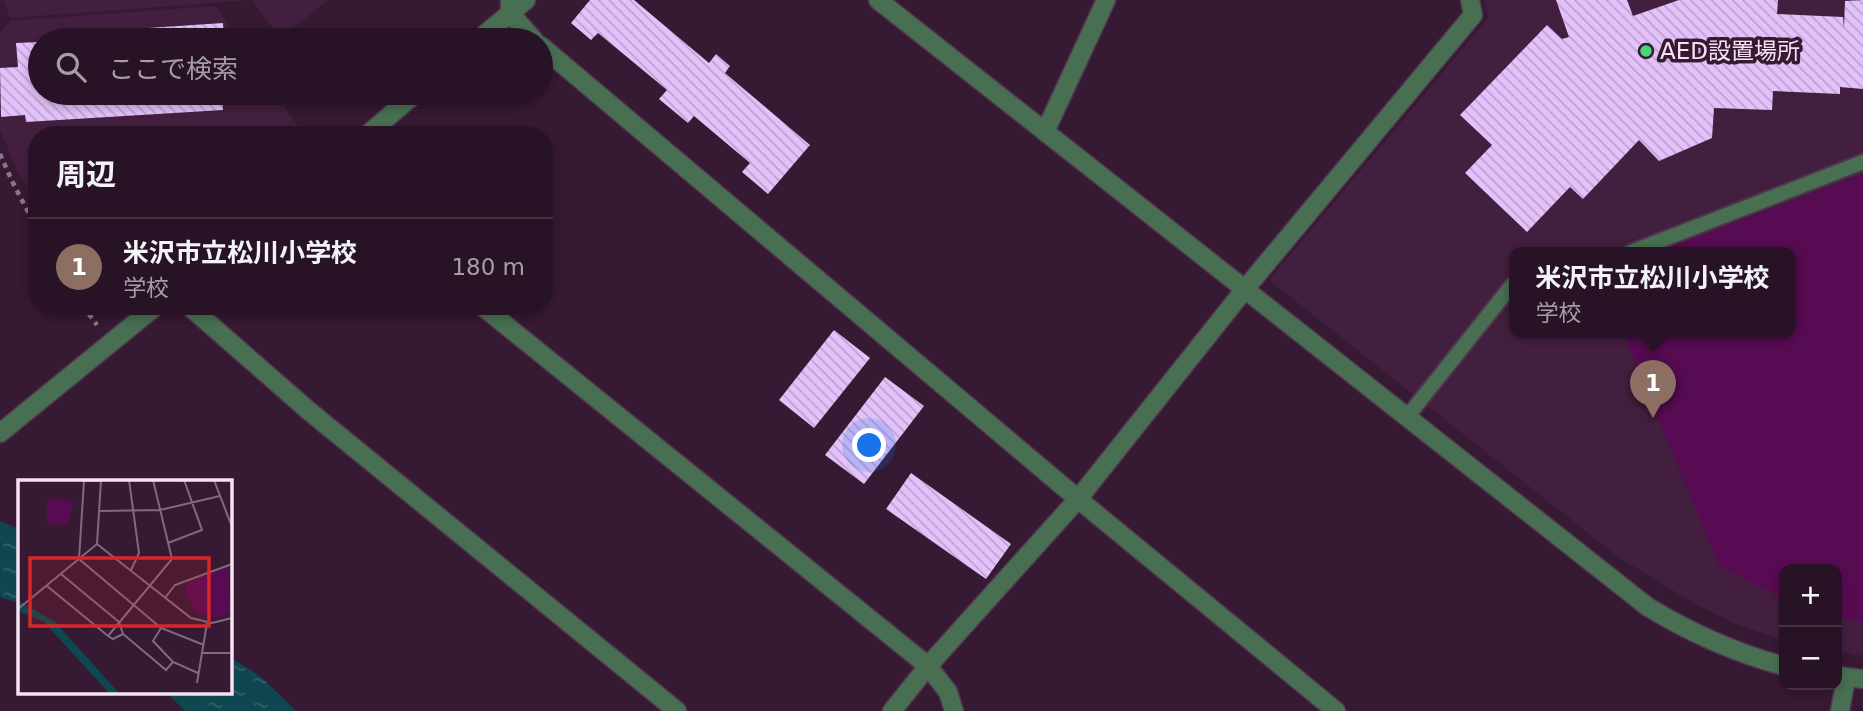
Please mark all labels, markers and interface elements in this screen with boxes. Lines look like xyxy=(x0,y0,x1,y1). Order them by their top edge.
search box xyxy=(28,28,553,105)
place label: AED設置場所 xyxy=(1660,38,1800,64)
marker: AED設置場所 xyxy=(1638,43,1654,59)
icon: search xyxy=(52,48,90,86)
text: ここで検索 xyxy=(108,54,238,84)
text: 周辺 xyxy=(56,157,116,192)
text: 米沢市立松川小学校 xyxy=(123,238,357,268)
popup xyxy=(1509,247,1796,338)
text: 1 xyxy=(71,254,87,280)
text: 180 m xyxy=(451,254,525,280)
text: 米沢市立松川小学校 xyxy=(1535,263,1770,293)
text: 学校 xyxy=(123,275,169,301)
text: 学校 xyxy=(1535,300,1581,326)
pin: 1 xyxy=(1630,360,1676,418)
your location xyxy=(852,428,886,462)
inset map xyxy=(18,480,231,694)
map controls xyxy=(1779,564,1842,690)
button: + xyxy=(1779,564,1842,627)
button: − xyxy=(1779,627,1842,690)

